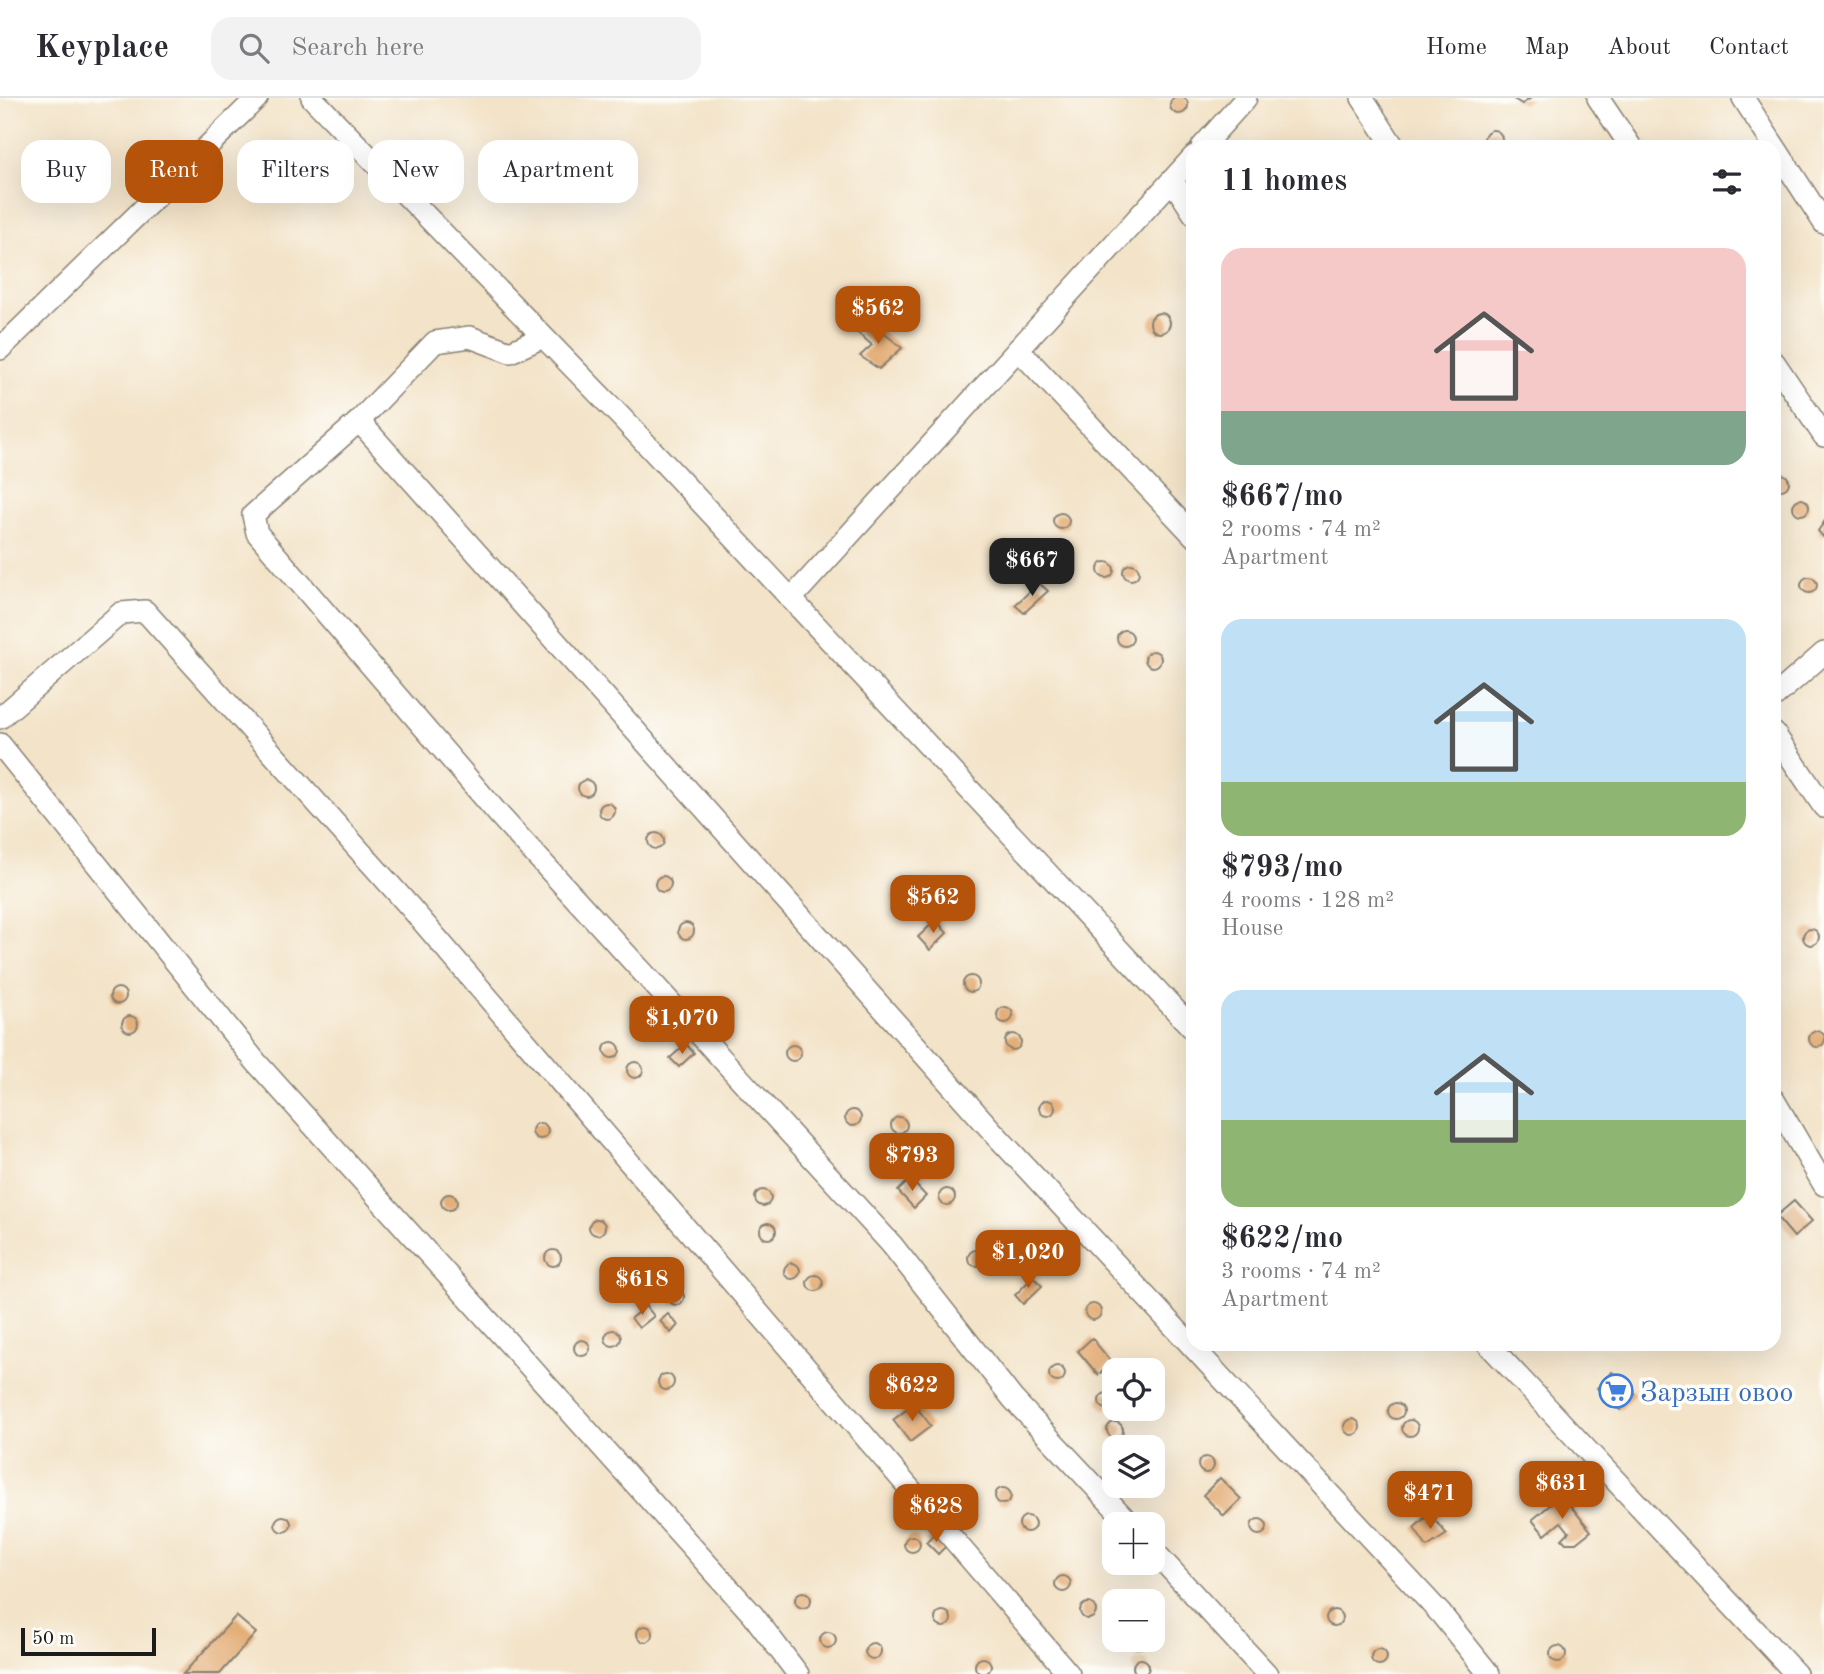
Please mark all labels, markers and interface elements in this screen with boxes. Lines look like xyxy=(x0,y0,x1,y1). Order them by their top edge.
search box xyxy=(211,17,701,80)
icon: search xyxy=(235,29,273,67)
text: Keyplace xyxy=(35,32,169,65)
text: Search here xyxy=(291,35,424,61)
text: Home xyxy=(1426,36,1487,60)
text: Map xyxy=(1525,36,1569,60)
text: About xyxy=(1607,36,1671,60)
text: Contact xyxy=(1709,36,1789,60)
chip: Buy xyxy=(21,140,111,203)
chip: Rent xyxy=(125,140,223,203)
chip: Filters xyxy=(237,140,354,203)
chip: New xyxy=(368,140,464,203)
chip: Apartment xyxy=(478,140,638,203)
icon: filters xyxy=(1708,163,1746,201)
text: 11 homes xyxy=(1221,167,1347,197)
pin: $562 xyxy=(837,286,919,346)
icon: home xyxy=(1421,293,1547,419)
text: $562 xyxy=(851,297,905,320)
text: $667/mo xyxy=(1221,482,1343,512)
text: 2 rooms · 74 m² xyxy=(1221,518,1381,541)
pin: $667 xyxy=(991,538,1073,598)
text: Apartment xyxy=(1221,546,1329,569)
text: $667 xyxy=(1005,549,1059,572)
icon: home xyxy=(1421,664,1547,790)
text: $793/mo xyxy=(1221,853,1343,883)
pin: $562 xyxy=(892,876,974,935)
text: $562 xyxy=(906,886,960,909)
text: 4 rooms · 128 m² xyxy=(1221,889,1394,912)
text: House xyxy=(1221,917,1283,940)
pin: $1,070 xyxy=(625,996,739,1056)
text: $1,070 xyxy=(645,1007,719,1030)
icon: home xyxy=(1421,1035,1547,1161)
pin: $793 xyxy=(871,1134,953,1193)
text: $793 xyxy=(885,1144,939,1167)
text: $622/mo xyxy=(1221,1224,1343,1254)
pin: $1,020 xyxy=(971,1230,1085,1290)
text: $1,020 xyxy=(991,1241,1065,1264)
pin: $618 xyxy=(601,1258,683,1317)
text: 3 rooms · 74 m² xyxy=(1221,1260,1381,1283)
text: $618 xyxy=(615,1268,669,1291)
text: Apartment xyxy=(1221,1288,1329,1311)
map controls xyxy=(1102,1358,1165,1652)
button: locate xyxy=(1102,1358,1165,1421)
pin: $622 xyxy=(871,1364,953,1423)
supermarket icon: Зарзын овоо xyxy=(1597,1372,1635,1410)
text: $622 xyxy=(885,1374,939,1397)
place label: Зарзын овоо xyxy=(1640,1380,1793,1408)
button: layers xyxy=(1102,1435,1165,1498)
pin: $631 xyxy=(1521,1462,1603,1521)
pin: $471 xyxy=(1389,1472,1471,1531)
text: $631 xyxy=(1535,1472,1589,1495)
text: $471 xyxy=(1403,1482,1457,1505)
pin: $628 xyxy=(895,1484,977,1544)
text: $628 xyxy=(909,1495,963,1518)
button: + xyxy=(1102,1512,1165,1575)
button: − xyxy=(1102,1589,1165,1652)
scale bar xyxy=(21,1625,156,1657)
text: 50 m xyxy=(32,1630,74,1649)

